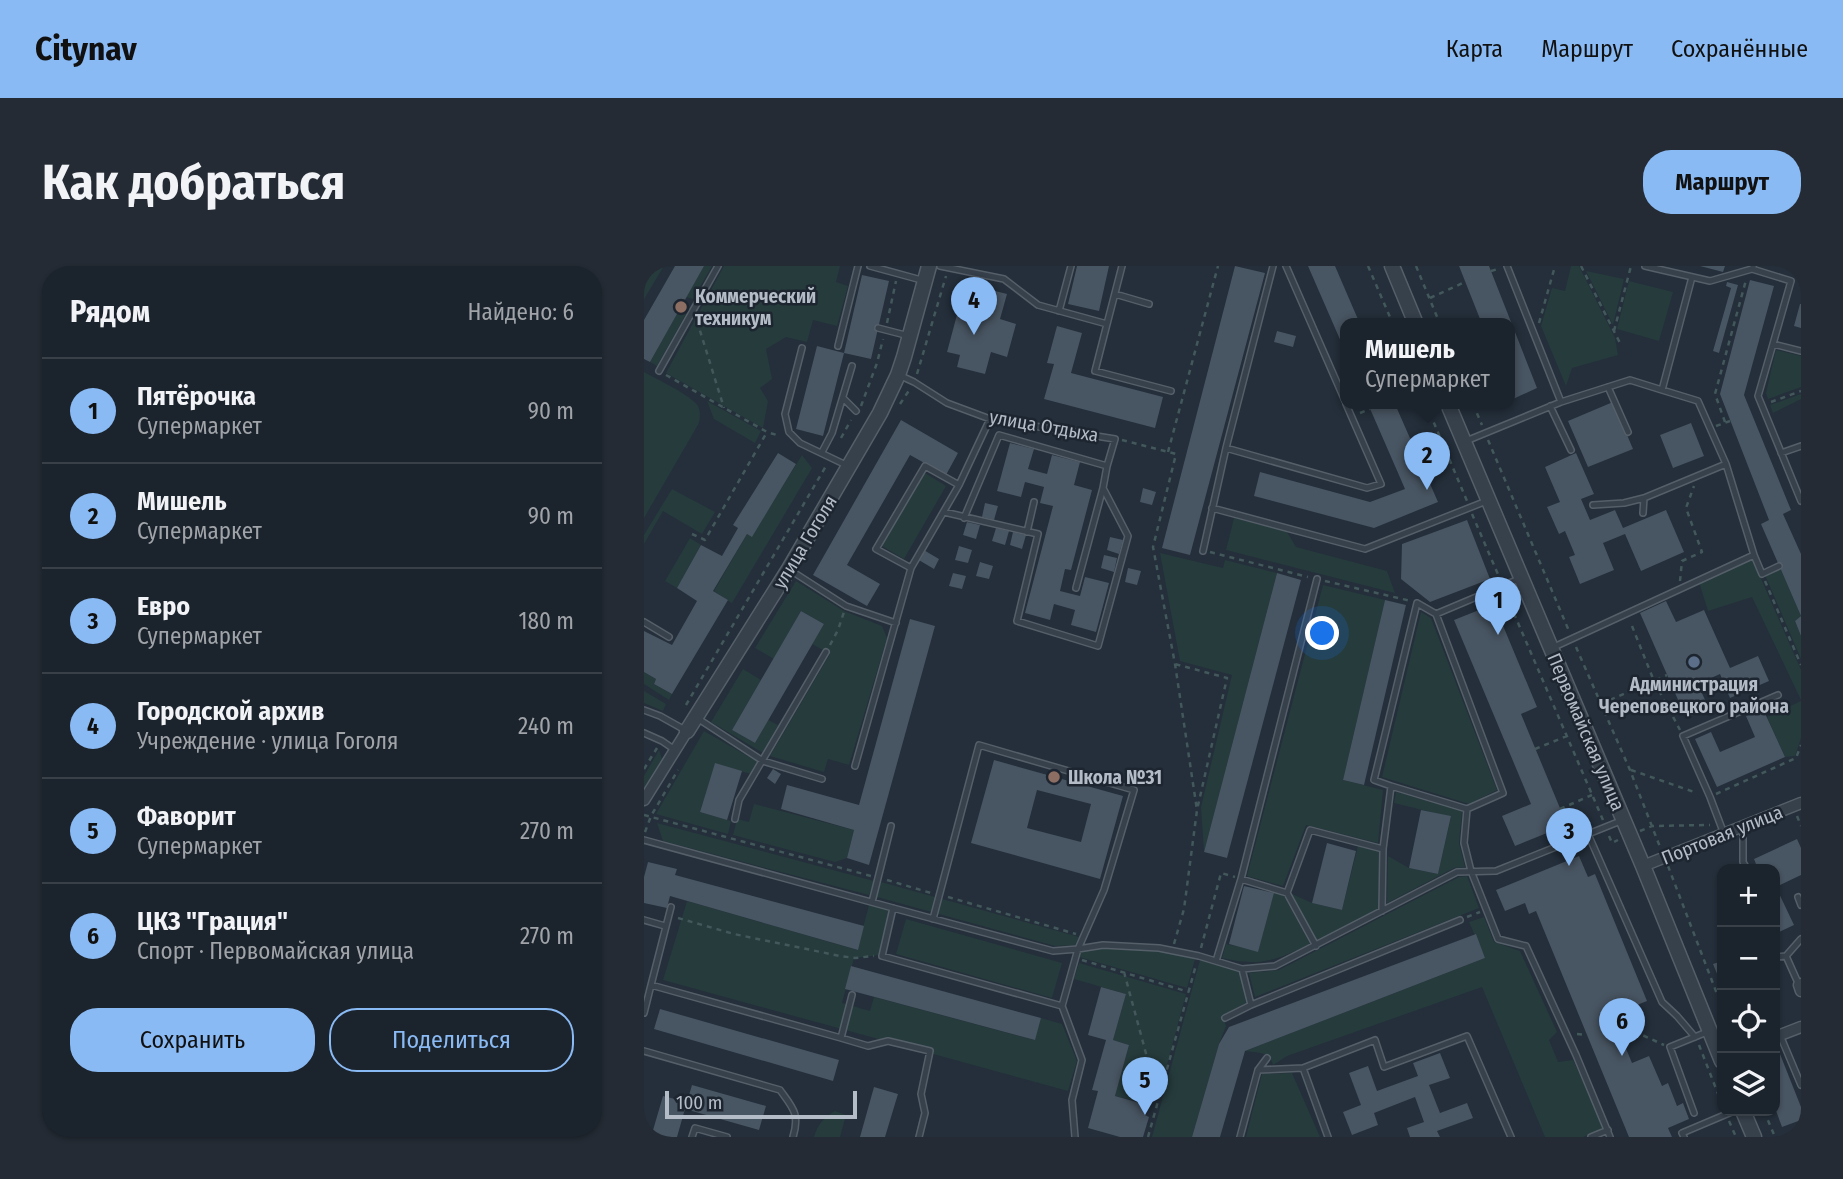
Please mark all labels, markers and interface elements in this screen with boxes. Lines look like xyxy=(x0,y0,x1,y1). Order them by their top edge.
text: Citynav xyxy=(35,29,137,69)
text: Карта xyxy=(1446,35,1503,63)
text: Маршрут xyxy=(1541,35,1633,63)
text: Сохранённые xyxy=(1671,35,1808,63)
button: Маршрут xyxy=(1643,150,1801,214)
text: Как добраться xyxy=(42,153,345,212)
pin: 4 xyxy=(951,277,997,335)
place label: Коммерческий техникум xyxy=(695,285,816,330)
text: Рядом xyxy=(70,294,150,330)
text: Найдено: 6 xyxy=(467,298,574,326)
marker: Коммерческий техникум xyxy=(673,299,689,315)
popup xyxy=(1340,318,1515,409)
text: Мишель xyxy=(1365,334,1455,365)
text: Супермаркет xyxy=(1365,365,1490,393)
text: Пятёрочка xyxy=(137,381,256,412)
text: 1 xyxy=(88,397,98,425)
text: 90 m xyxy=(528,397,574,425)
street label: улица Отдыха xyxy=(988,405,1100,447)
text: Супермаркет xyxy=(137,412,262,440)
pin: 2 xyxy=(1404,432,1450,490)
text: Мишель xyxy=(137,486,227,517)
street label: улица Гоголя xyxy=(768,491,842,593)
text: 2 xyxy=(88,502,98,530)
text: 90 m xyxy=(528,502,574,530)
text: Супермаркет xyxy=(137,517,262,545)
pin: 1 xyxy=(1475,577,1521,635)
text: Евро xyxy=(137,591,190,622)
text: 3 xyxy=(88,607,98,635)
text: 180 m xyxy=(518,607,574,635)
your location xyxy=(1305,616,1339,650)
text: Супермаркет xyxy=(137,622,262,650)
street label: Первомайская улица xyxy=(1542,650,1630,814)
marker: Администрация Череповецкого района xyxy=(1686,654,1702,670)
place label: Администрация Череповецкого района xyxy=(1599,673,1789,718)
text: Городской архив xyxy=(137,696,324,727)
text: 4 xyxy=(87,712,99,740)
text: 240 m xyxy=(518,712,574,740)
text: Учреждение · улица Гоголя xyxy=(137,727,398,755)
place label: Школа №31 xyxy=(1068,766,1162,789)
marker: Школа №31 xyxy=(1046,769,1062,785)
street label: Портовая улица xyxy=(1658,800,1786,870)
text: Фаворит xyxy=(137,801,236,832)
pin: 3 xyxy=(1546,808,1592,866)
text: 5 xyxy=(87,817,99,845)
text: 270 m xyxy=(520,817,574,845)
text: Супермаркет xyxy=(137,832,262,860)
map controls xyxy=(1717,864,1780,1116)
button: + xyxy=(1717,864,1780,927)
text: ЦКЗ "Грация" xyxy=(137,906,288,937)
text: 6 xyxy=(87,922,99,950)
text: 270 m xyxy=(520,922,574,950)
button: − xyxy=(1717,927,1780,990)
text: Спорт · Первомайская улица xyxy=(137,937,414,965)
button: locate xyxy=(1717,990,1780,1053)
pin: 6 xyxy=(1599,998,1645,1056)
button: Сохранить xyxy=(70,1008,315,1072)
button: Поделиться xyxy=(329,1008,574,1072)
button: layers xyxy=(1717,1053,1780,1116)
pin: 5 xyxy=(1122,1057,1168,1115)
scale bar xyxy=(665,1088,858,1120)
text: 100 m xyxy=(676,1091,722,1114)

